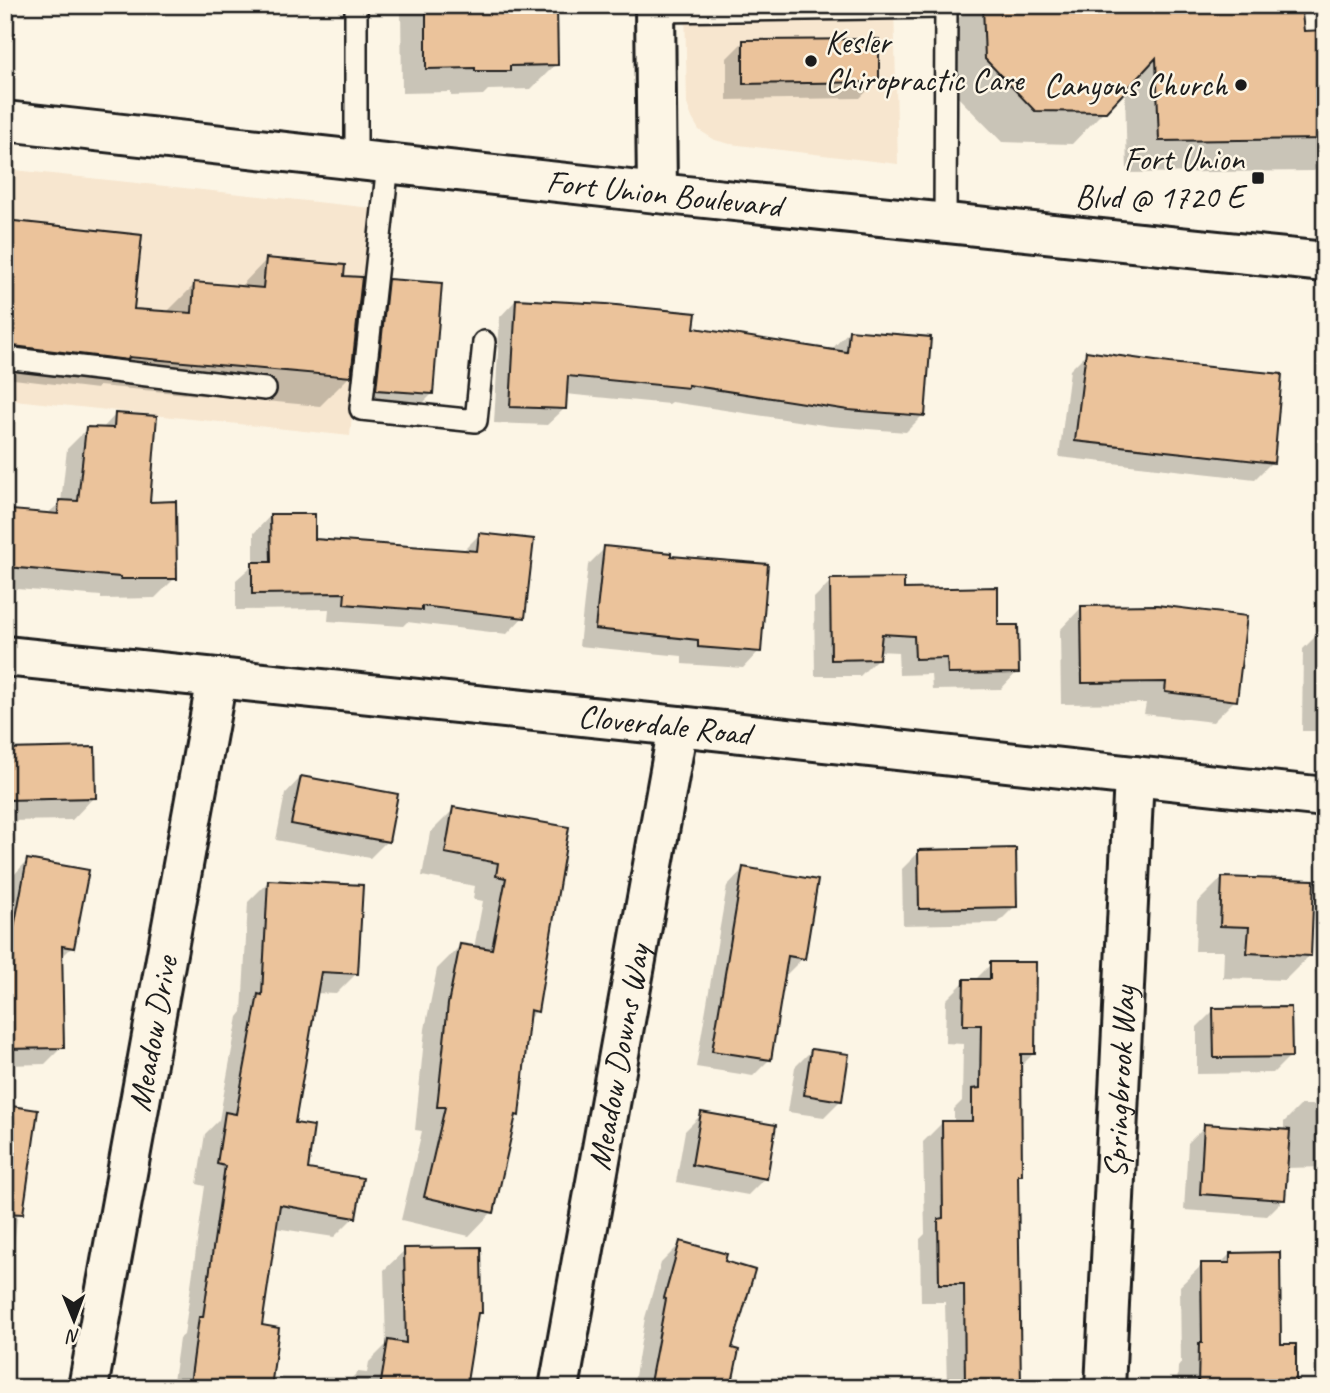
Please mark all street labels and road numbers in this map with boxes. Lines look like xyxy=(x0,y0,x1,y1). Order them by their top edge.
street label: Fort Union Boulevard xyxy=(544,160,788,227)
street label: Cloverdale Road xyxy=(576,695,758,755)
street label: Meadow Downs Way xyxy=(578,939,660,1173)
street label: Meadow Drive xyxy=(118,951,187,1115)
street label: Springbrook Way xyxy=(1094,983,1145,1179)

